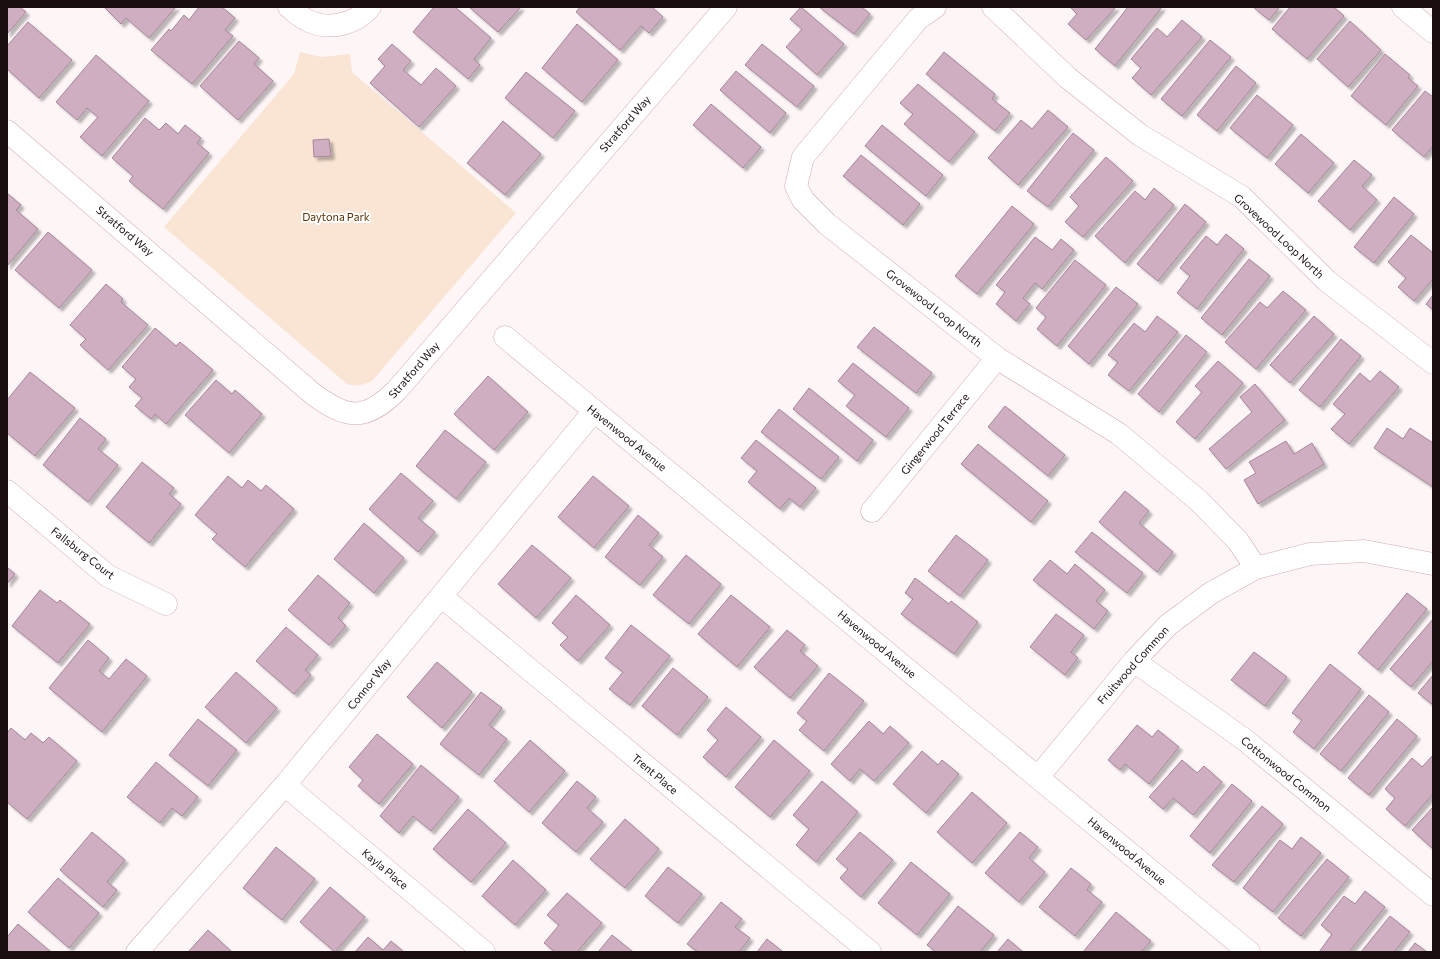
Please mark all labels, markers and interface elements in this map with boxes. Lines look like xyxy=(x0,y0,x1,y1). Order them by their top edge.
street label: Stratford Way xyxy=(597,93,653,155)
street label: Grovewood Loop North xyxy=(1232,191,1327,281)
street label: Stratford Way xyxy=(94,203,157,259)
park label: Daytona Park xyxy=(302,210,370,223)
street label: Grovewood Loop North xyxy=(884,266,985,349)
street label: Stratford Way xyxy=(386,339,442,401)
street label: Gingerwood Terrace xyxy=(898,390,972,477)
street label: Havenwood Avenue xyxy=(585,402,670,474)
street label: Fallsburg Court xyxy=(49,524,118,582)
street label: Havenwood Avenue xyxy=(836,607,919,680)
street label: Fruitwood Common xyxy=(1094,623,1171,706)
street label: Connor Way xyxy=(344,655,393,712)
street label: Cottonwood Common xyxy=(1239,733,1334,814)
street label: Trent Place xyxy=(630,751,681,797)
street label: Havenwood Avenue xyxy=(1086,814,1169,887)
street label: Kayla Place xyxy=(360,846,411,892)

